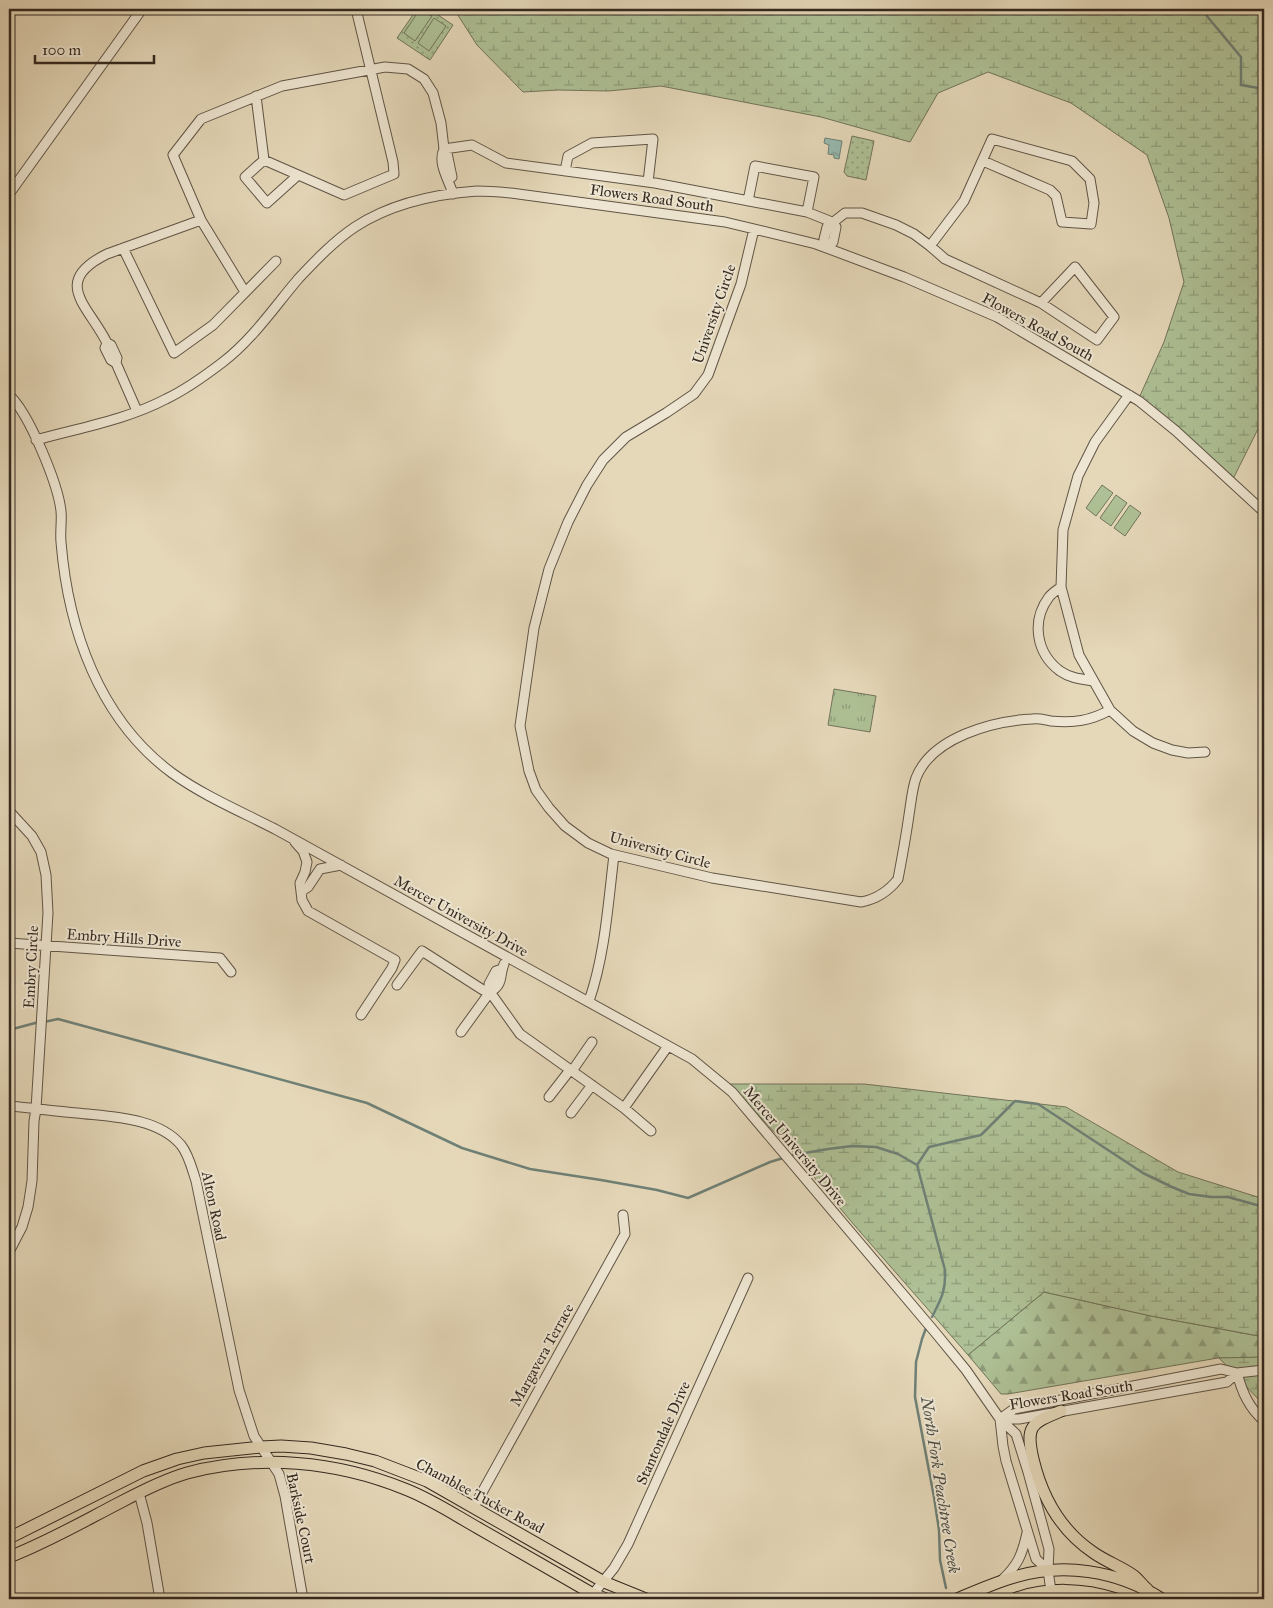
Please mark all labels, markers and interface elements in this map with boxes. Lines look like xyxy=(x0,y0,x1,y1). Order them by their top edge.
scale bar xyxy=(35,32,154,64)
text: 100 m xyxy=(42,41,82,59)
street label: Flowers Road South xyxy=(589,180,716,216)
street label: University Circle xyxy=(689,262,739,366)
street label: Flowers Road South xyxy=(979,289,1098,365)
street label: University Circle xyxy=(607,828,713,872)
street label: Mercer University Drive xyxy=(391,872,531,960)
street label: Embry Circle xyxy=(20,925,42,1009)
street label: Embry Hills Drive xyxy=(66,925,182,951)
street label: Mercer University Drive xyxy=(740,1082,850,1210)
street label: Alton Road xyxy=(198,1169,230,1243)
street label: Margavera Terrace xyxy=(506,1301,578,1409)
street label: Flowers Road South xyxy=(1008,1376,1135,1414)
street label: Stantondale Drive xyxy=(632,1378,694,1488)
water label: North Fork Peachtree Creek xyxy=(917,1394,964,1575)
street label: Chamblee Tucker Road xyxy=(413,1455,548,1538)
street label: Barkside Court xyxy=(283,1471,320,1566)

